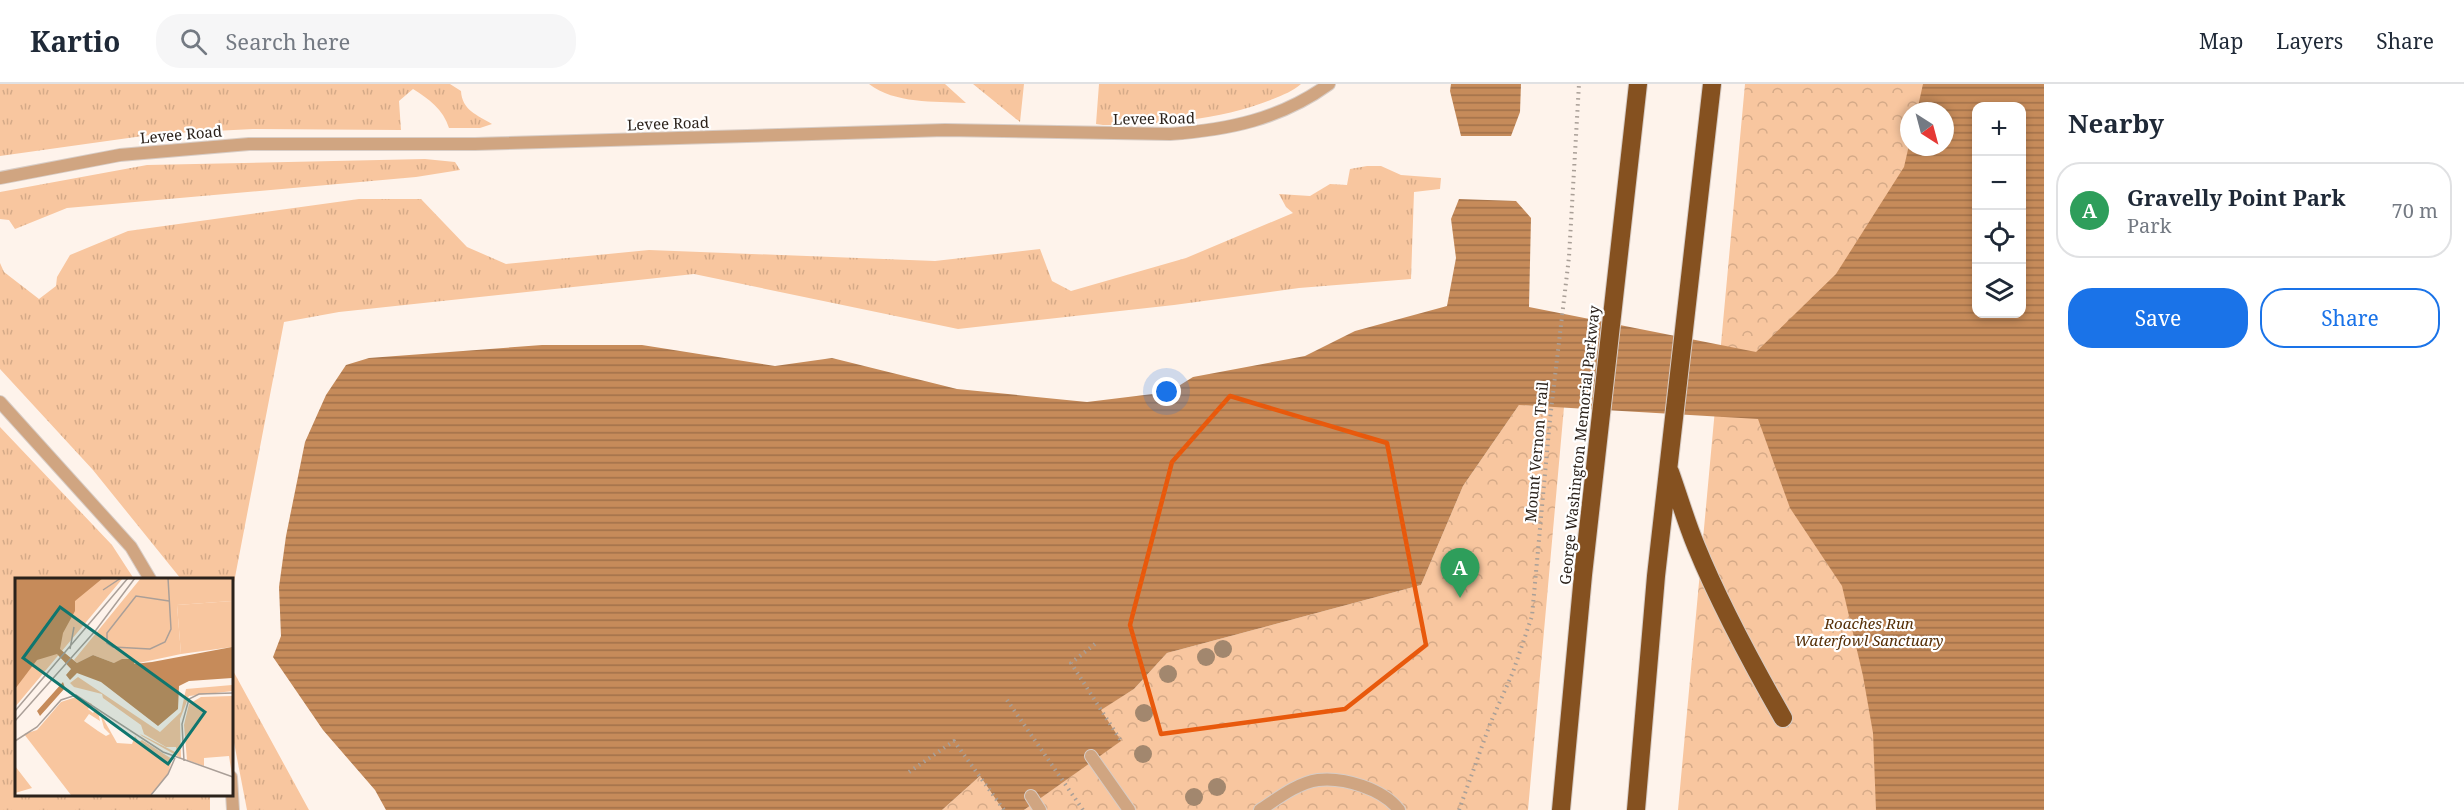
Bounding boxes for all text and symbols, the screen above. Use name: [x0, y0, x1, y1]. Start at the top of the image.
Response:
search box: [156, 14, 576, 68]
text: Kartio: [30, 22, 120, 60]
icon: search: [177, 25, 210, 58]
text: Search here: [225, 26, 350, 56]
text: Map: [2199, 27, 2243, 55]
text: Layers: [2276, 27, 2343, 55]
text: Share: [2376, 27, 2434, 55]
north arrow: [1900, 102, 1954, 156]
map controls: [1972, 102, 2026, 318]
button: +: [1972, 102, 2026, 156]
text: Nearby: [2068, 105, 2164, 141]
street label: Levee Road: [1113, 107, 1195, 129]
street label: Levee Road: [627, 112, 709, 134]
street label: Levee Road: [139, 120, 223, 148]
button: −: [1972, 156, 2026, 210]
text: Gravelly Point Park: [2127, 182, 2345, 212]
text: A: [2082, 197, 2097, 224]
text: 70 m: [2392, 197, 2438, 224]
button: locate: [1972, 210, 2026, 264]
text: Park: [2127, 212, 2171, 239]
button: layers: [1972, 264, 2026, 318]
button: Save: [2068, 288, 2248, 348]
button: Share: [2260, 288, 2440, 348]
street label: George Washington Memorial Parkway: [1554, 304, 1604, 586]
your location: [1152, 377, 1181, 406]
street label: Mount Vernon Trail: [1520, 380, 1552, 523]
pin: A: [1440, 548, 1480, 598]
inset map: [15, 578, 232, 795]
park label: Roaches Run Waterfowl Sanctuary: [1795, 613, 1944, 650]

